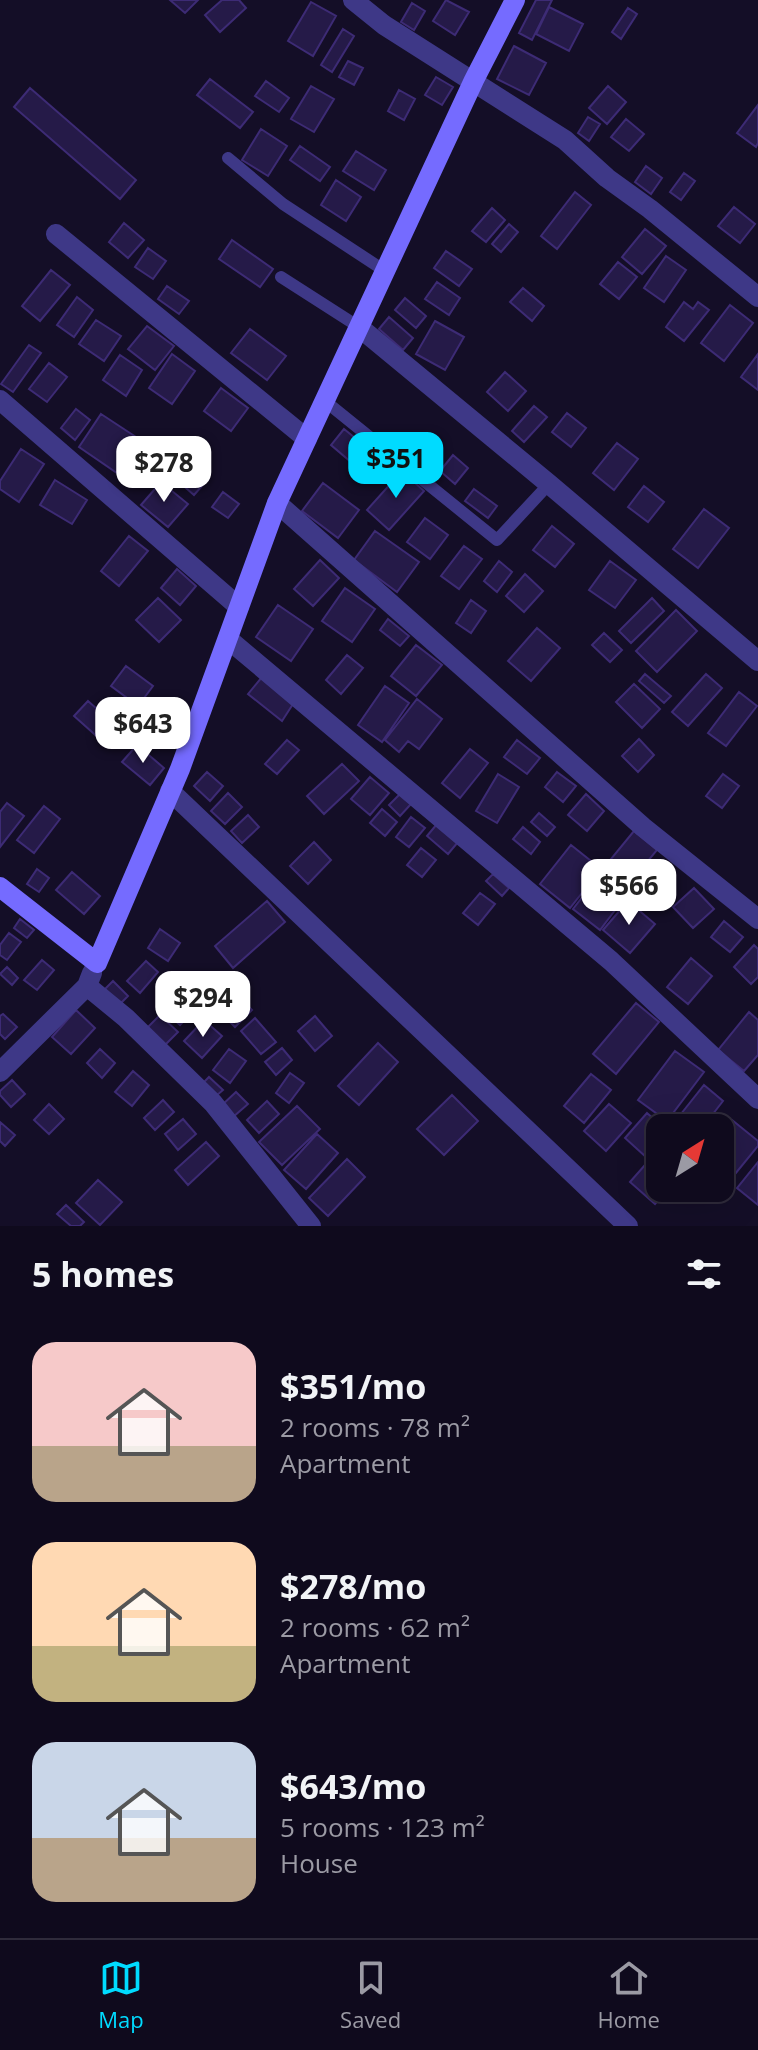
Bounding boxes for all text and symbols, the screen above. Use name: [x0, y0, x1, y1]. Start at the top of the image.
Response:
pin: $351: [349, 432, 443, 500]
pin: $278: [117, 436, 211, 504]
text: $351: [366, 440, 426, 476]
text: $278: [134, 444, 194, 480]
pin: $643: [96, 697, 190, 765]
text: $643: [113, 705, 173, 741]
pin: $566: [582, 859, 676, 927]
text: $566: [599, 867, 659, 903]
pin: $294: [156, 971, 250, 1039]
text: $294: [173, 979, 233, 1015]
north arrow: [646, 1114, 734, 1202]
map controls: [646, 1114, 734, 1202]
text: 5 homes: [32, 1251, 174, 1297]
icon: filters: [682, 1252, 726, 1296]
text: $351/mo: [280, 1363, 426, 1409]
icon: home: [96, 1374, 192, 1470]
text: 2 rooms · 78 m²: [280, 1409, 470, 1445]
text: Apartment: [280, 1445, 411, 1481]
text: $278/mo: [280, 1563, 426, 1609]
icon: home: [96, 1574, 192, 1670]
text: 2 rooms · 62 m²: [280, 1609, 470, 1645]
text: Apartment: [280, 1645, 411, 1681]
text: $643/mo: [280, 1763, 426, 1809]
icon: home: [96, 1774, 192, 1870]
text: 5 rooms · 123 m²: [280, 1809, 485, 1845]
text: House: [280, 1845, 358, 1881]
tab: Map: [98, 1956, 144, 2034]
tab: Saved: [340, 1956, 401, 2034]
tab: Home: [598, 1956, 660, 2034]

